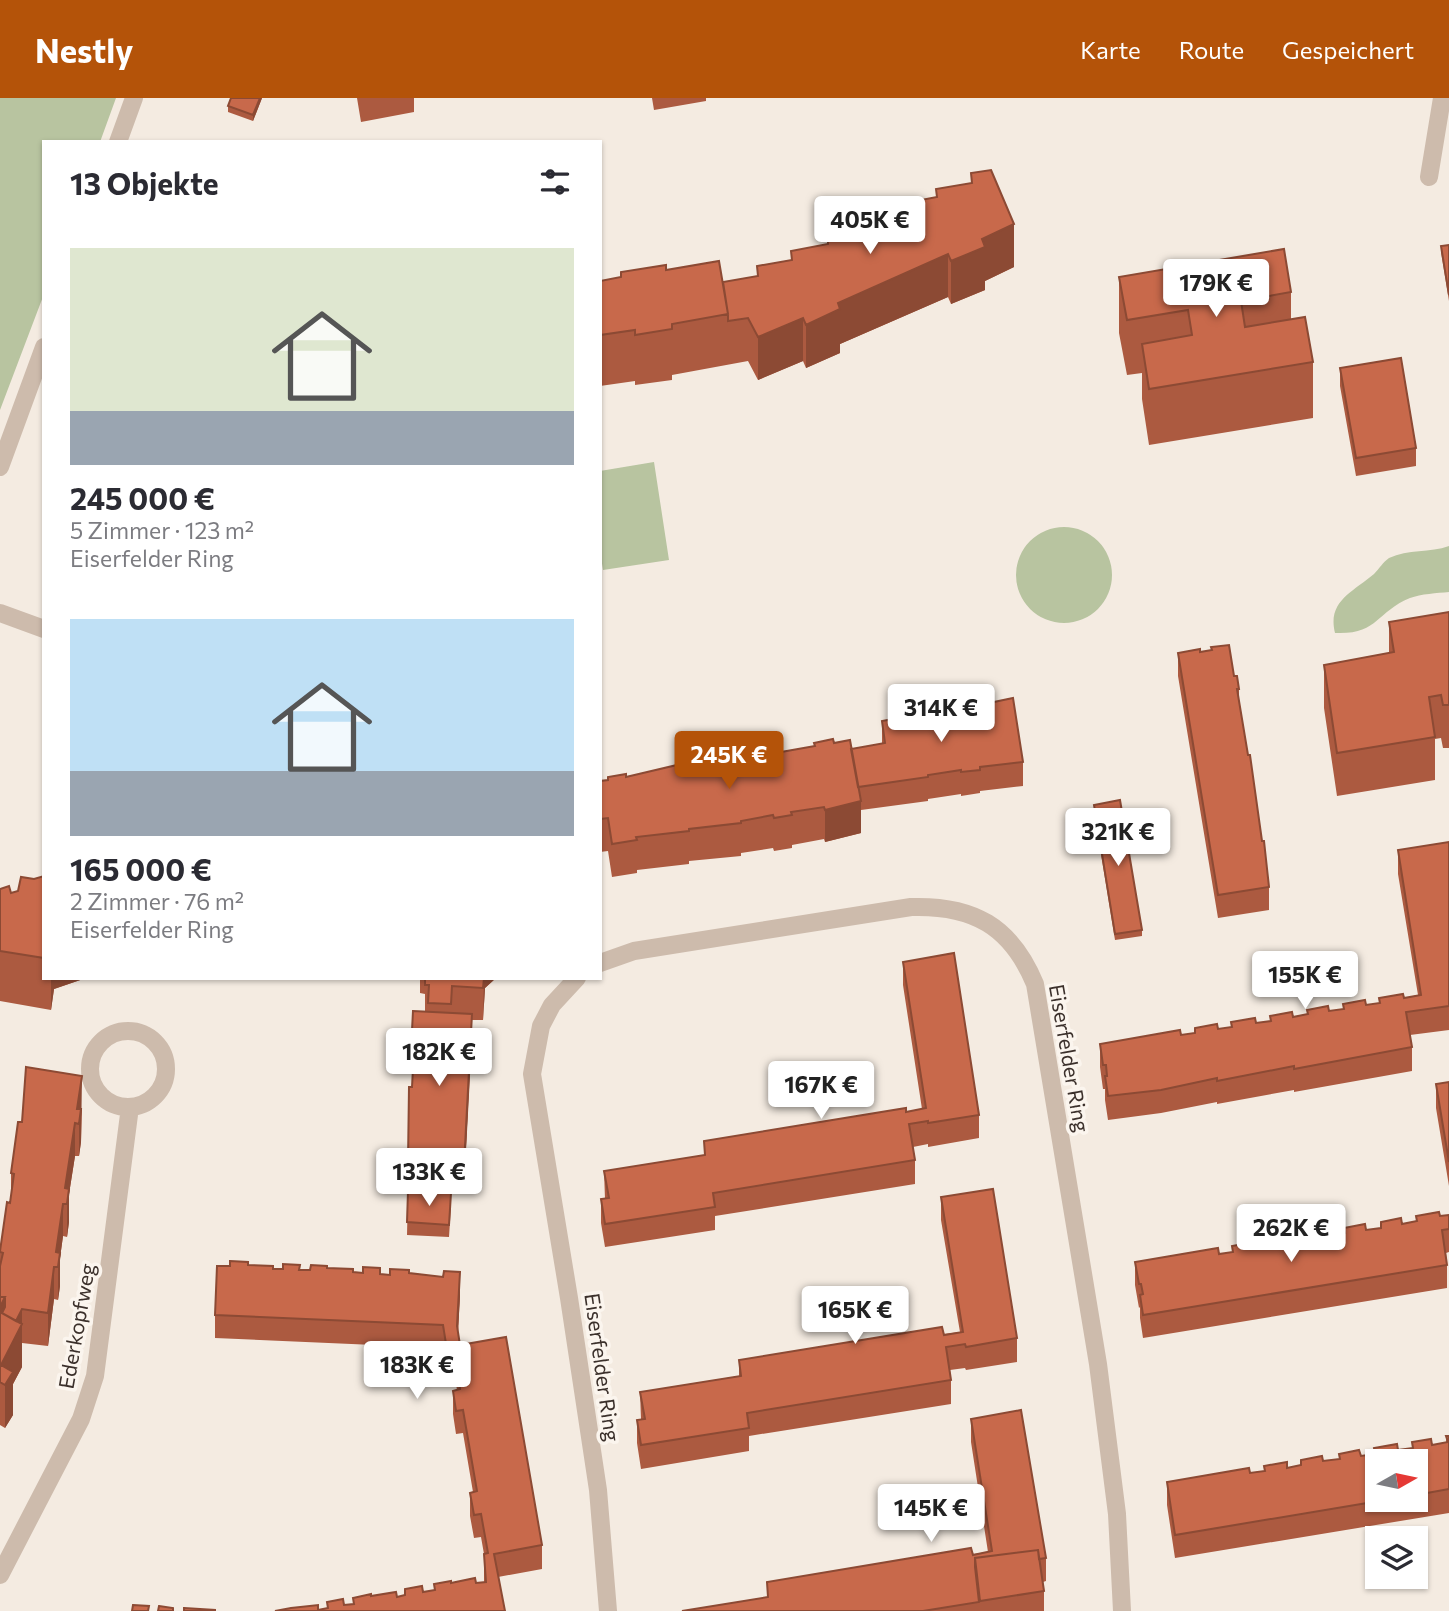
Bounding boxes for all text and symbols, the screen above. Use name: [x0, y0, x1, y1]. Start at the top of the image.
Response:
text: Nestly: [35, 29, 133, 70]
text: Karte: [1080, 35, 1141, 64]
text: Route: [1179, 35, 1244, 64]
text: Gespeichert: [1282, 35, 1414, 64]
icon: filters: [536, 163, 574, 201]
text: 13 Objekte: [70, 164, 219, 201]
pin: 405K €: [813, 197, 927, 256]
text: 405K €: [830, 205, 910, 233]
pin: 179K €: [1159, 260, 1273, 319]
text: 179K €: [1179, 268, 1253, 296]
icon: home: [259, 293, 385, 419]
text: 245 000 €: [70, 479, 215, 516]
text: 5 Zimmer · 123 m²: [70, 516, 254, 544]
text: Eiserfelder Ring: [70, 544, 234, 572]
icon: home: [259, 664, 385, 790]
pin: 314K €: [884, 684, 998, 744]
text: 314K €: [904, 693, 978, 721]
pin: 245K €: [672, 732, 786, 791]
text: 245K €: [691, 740, 767, 768]
pin: 321K €: [1061, 808, 1175, 868]
text: 321K €: [1081, 817, 1155, 845]
text: 165 000 €: [70, 850, 212, 887]
text: 2 Zimmer · 76 m²: [70, 887, 244, 915]
text: Eiserfelder Ring: [70, 915, 234, 943]
pin: 155K €: [1248, 951, 1362, 1011]
text: 155K €: [1268, 960, 1342, 988]
street label: Eiserfelder Ring: [1045, 982, 1095, 1134]
pin: 182K €: [382, 1028, 496, 1088]
text: 182K €: [402, 1037, 476, 1065]
pin: 167K €: [764, 1062, 878, 1121]
text: 167K €: [784, 1070, 858, 1098]
pin: 133K €: [372, 1148, 486, 1208]
text: 133K €: [392, 1157, 466, 1185]
pin: 262K €: [1234, 1204, 1348, 1264]
text: 262K €: [1253, 1213, 1329, 1241]
street label: Ederkopfweg: [53, 1261, 99, 1391]
pin: 165K €: [798, 1286, 912, 1346]
street label: Eiserfelder Ring: [580, 1291, 626, 1443]
text: 165K €: [818, 1295, 892, 1323]
pin: 183K €: [360, 1342, 474, 1401]
text: 183K €: [380, 1350, 454, 1378]
north arrow: [1365, 1449, 1428, 1512]
map controls: [1365, 1449, 1428, 1589]
pin: 145K €: [874, 1484, 988, 1544]
text: 145K €: [894, 1493, 968, 1521]
button: layers: [1365, 1526, 1428, 1589]

